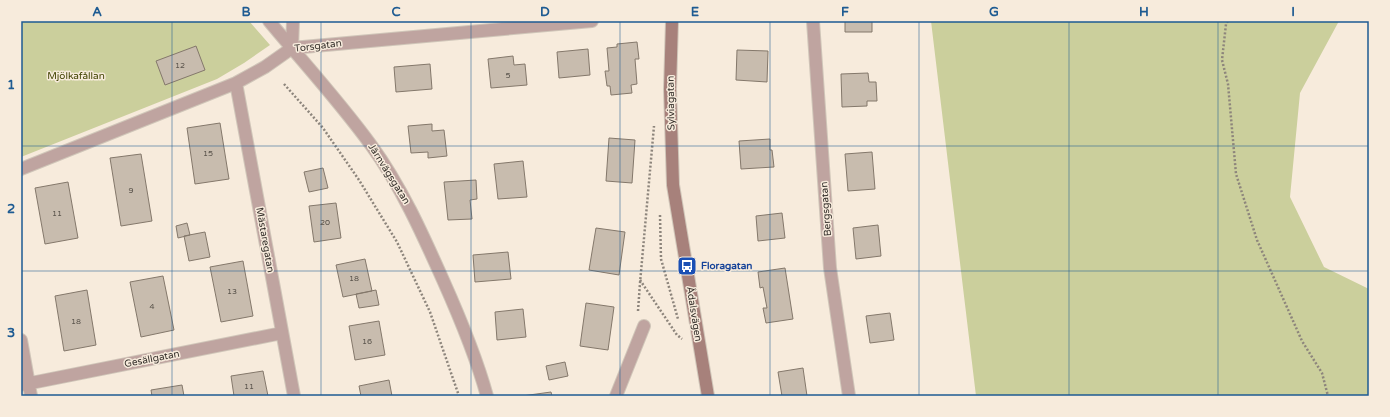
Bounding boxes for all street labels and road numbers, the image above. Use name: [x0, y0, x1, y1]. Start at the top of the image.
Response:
street label: Torsgatan: [294, 37, 342, 55]
street label: Sylviagatan: [665, 76, 677, 130]
street label: Järnvägsgatan: [366, 141, 412, 207]
street label: Bergsgatan: [818, 181, 834, 237]
street label: Mästaregatan: [253, 206, 277, 274]
street label: Ådalsvägen: [684, 286, 704, 342]
street label: Gesällgatan: [123, 348, 181, 370]

